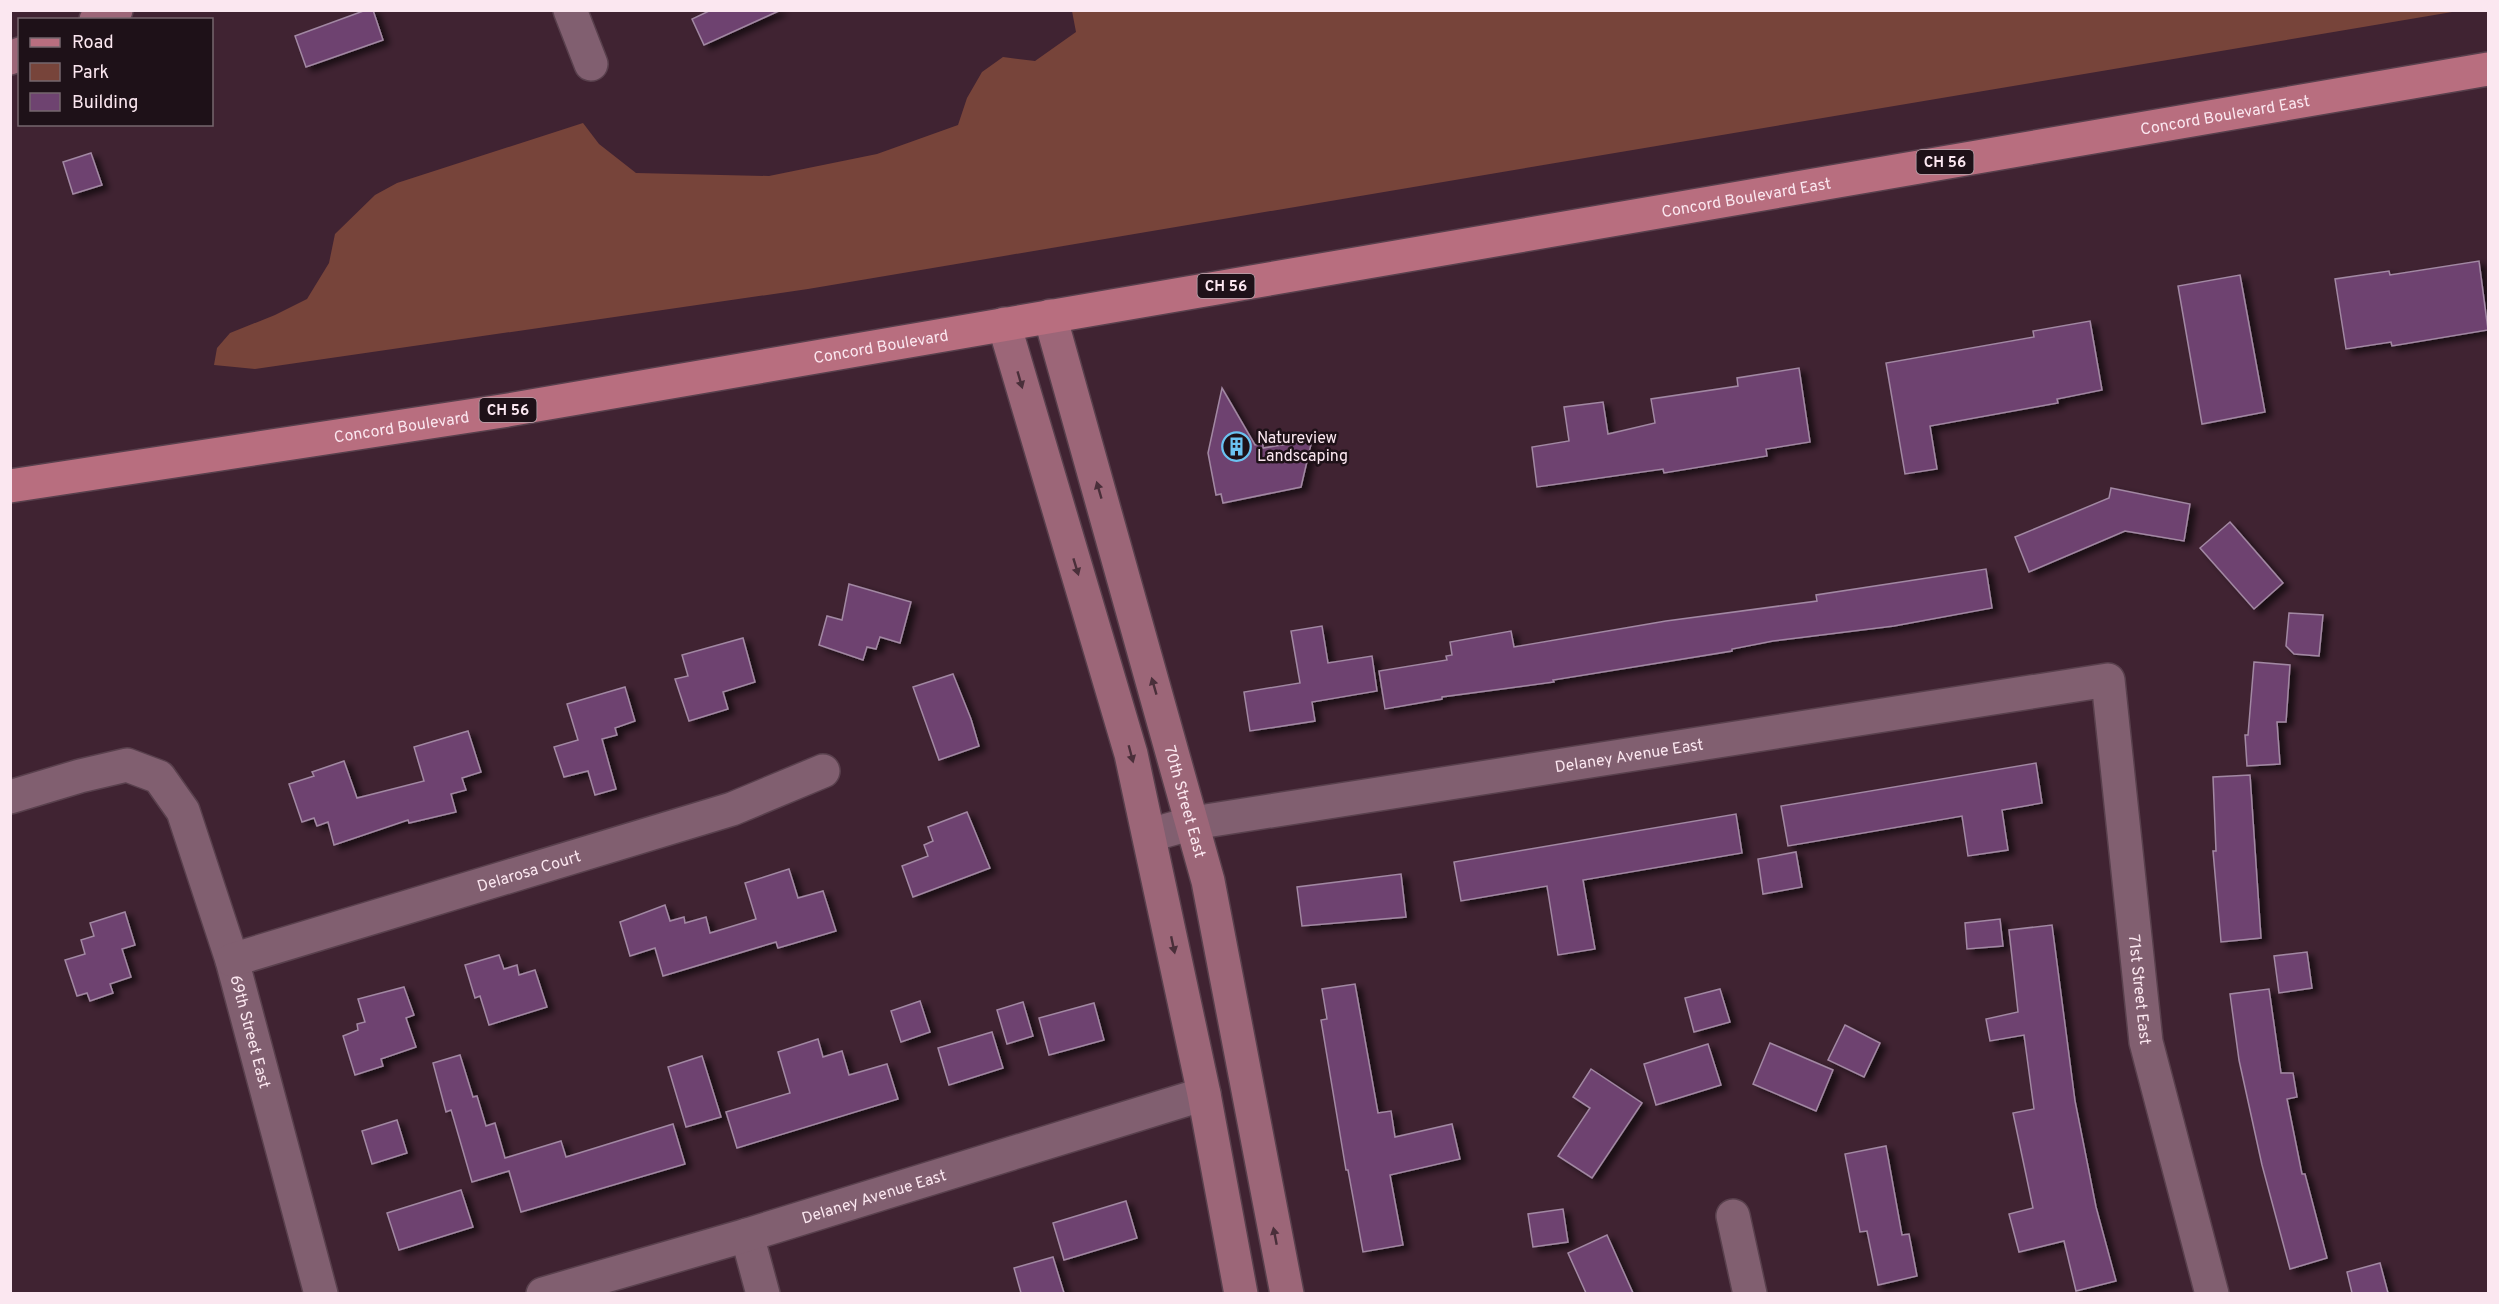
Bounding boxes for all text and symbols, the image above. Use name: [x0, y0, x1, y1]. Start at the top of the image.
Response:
legend: [18, 18, 213, 126]
text: Road: [72, 32, 114, 55]
text: Park: [72, 62, 109, 85]
text: Building: [72, 92, 138, 115]
street label: Concord Boulevard East: [2139, 92, 2312, 141]
road number: CH 56: [1916, 150, 1974, 174]
street label: Concord Boulevard East: [1660, 174, 1833, 223]
road number: CH 56: [1198, 274, 1254, 298]
street label: Concord Boulevard: [812, 326, 950, 369]
one-way arrow: [1016, 372, 1025, 390]
road number: CH 56: [480, 398, 536, 422]
street label: Concord Boulevard: [333, 408, 471, 448]
place label: Natureview Landscaping: [1257, 429, 1348, 467]
building icon: Natureview Landscaping: [1220, 430, 1252, 462]
one-way arrow: [1094, 481, 1103, 499]
one-way arrow: [1072, 558, 1081, 576]
one-way arrow: [1149, 677, 1158, 695]
street label: Delaney Avenue East: [1554, 735, 1705, 778]
street label: 70th Street East: [1159, 743, 1209, 860]
one-way arrow: [1127, 746, 1136, 764]
street label: Delarosa Court: [475, 847, 584, 897]
street label: 71st Street East: [2123, 934, 2154, 1046]
one-way arrow: [1169, 936, 1178, 955]
street label: 69th Street East: [224, 973, 274, 1091]
street label: Delaney Avenue East: [800, 1166, 949, 1229]
one-way arrow: [1270, 1226, 1279, 1245]

